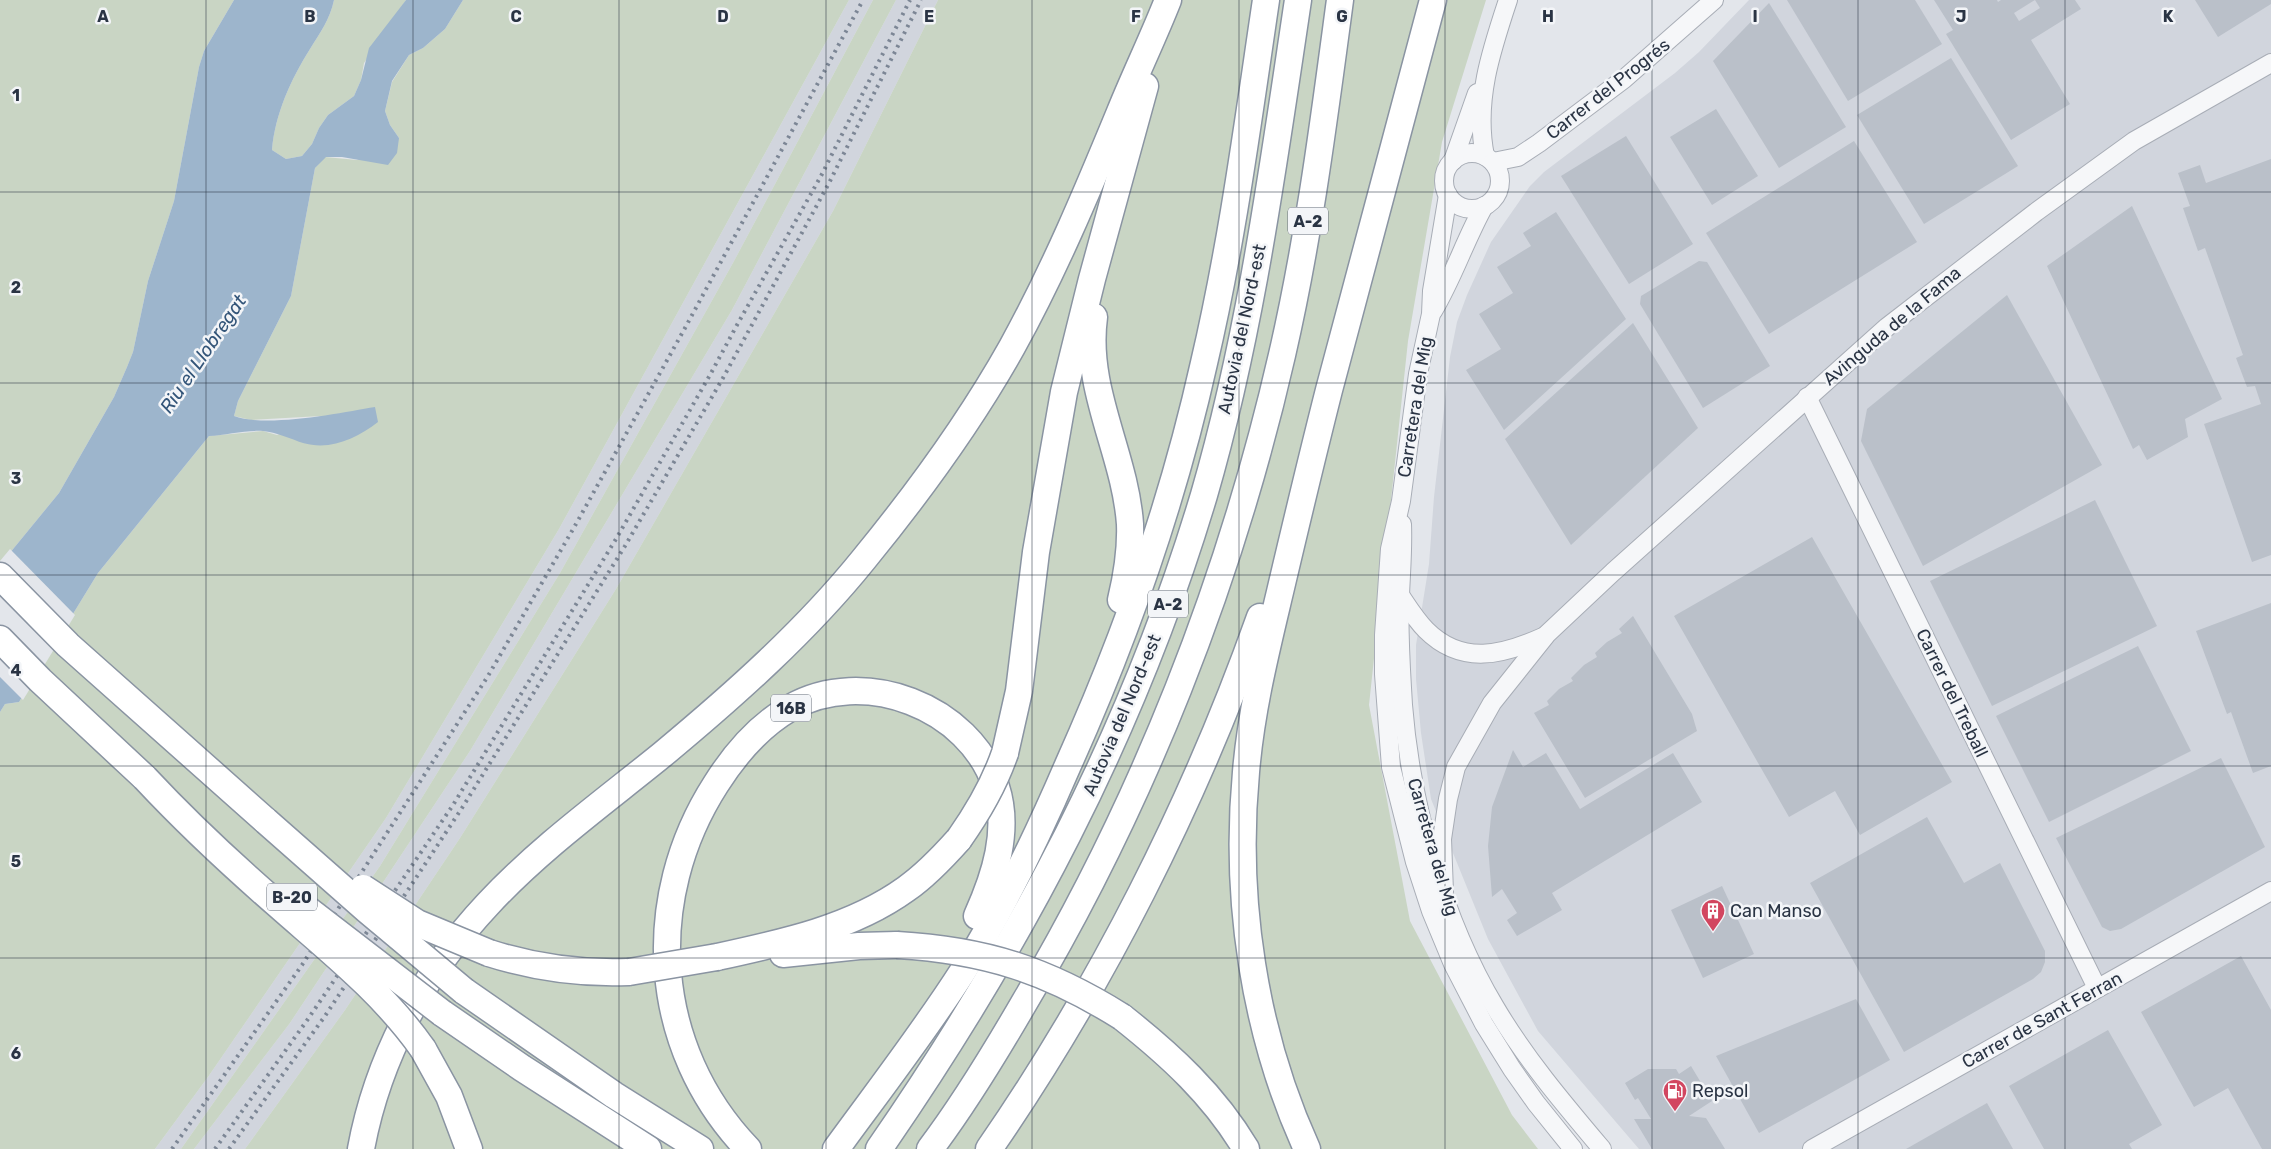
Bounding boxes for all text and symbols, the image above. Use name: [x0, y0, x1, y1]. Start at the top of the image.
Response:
text: A: [97, 7, 109, 26]
text: B: [304, 7, 316, 26]
text: C: [510, 7, 522, 26]
text: D: [717, 7, 729, 26]
text: E: [924, 7, 934, 26]
text: F: [1131, 7, 1141, 26]
text: G: [1336, 7, 1348, 26]
text: H: [1542, 7, 1554, 26]
text: I: [1752, 7, 1758, 26]
text: J: [1956, 7, 1966, 26]
text: K: [2163, 7, 2174, 26]
street label: Carrer del Progrés: [1542, 34, 1674, 144]
text: 1: [12, 86, 20, 105]
road number: A-2: [1288, 208, 1328, 235]
street label: Autovia del Nord-est: [1213, 242, 1271, 416]
street label: Avinguda de la Fama: [1819, 262, 1965, 390]
text: 2: [11, 278, 21, 297]
water label: Riu el Llobregat: [155, 290, 252, 418]
street label: Carretera del Mig: [1393, 335, 1437, 479]
text: 3: [11, 469, 21, 488]
road number: A-2: [1148, 590, 1188, 618]
street label: Carrer del Treball: [1911, 625, 1993, 761]
street label: Autovia del Nord-est: [1078, 631, 1166, 799]
text: 4: [11, 661, 22, 680]
road number: 16B: [771, 694, 811, 721]
street label: Carretera del Mig: [1403, 775, 1463, 919]
text: 5: [11, 852, 21, 871]
road number: B-20: [267, 884, 317, 910]
building icon: Can Manso: [1700, 898, 1726, 932]
place label: Can Manso: [1730, 900, 1822, 922]
street label: Carrer de Sant Ferran: [1958, 967, 2126, 1073]
text: 6: [11, 1044, 21, 1063]
fuel station icon: Repsol: [1662, 1078, 1688, 1112]
place label: Repsol: [1692, 1080, 1748, 1102]

